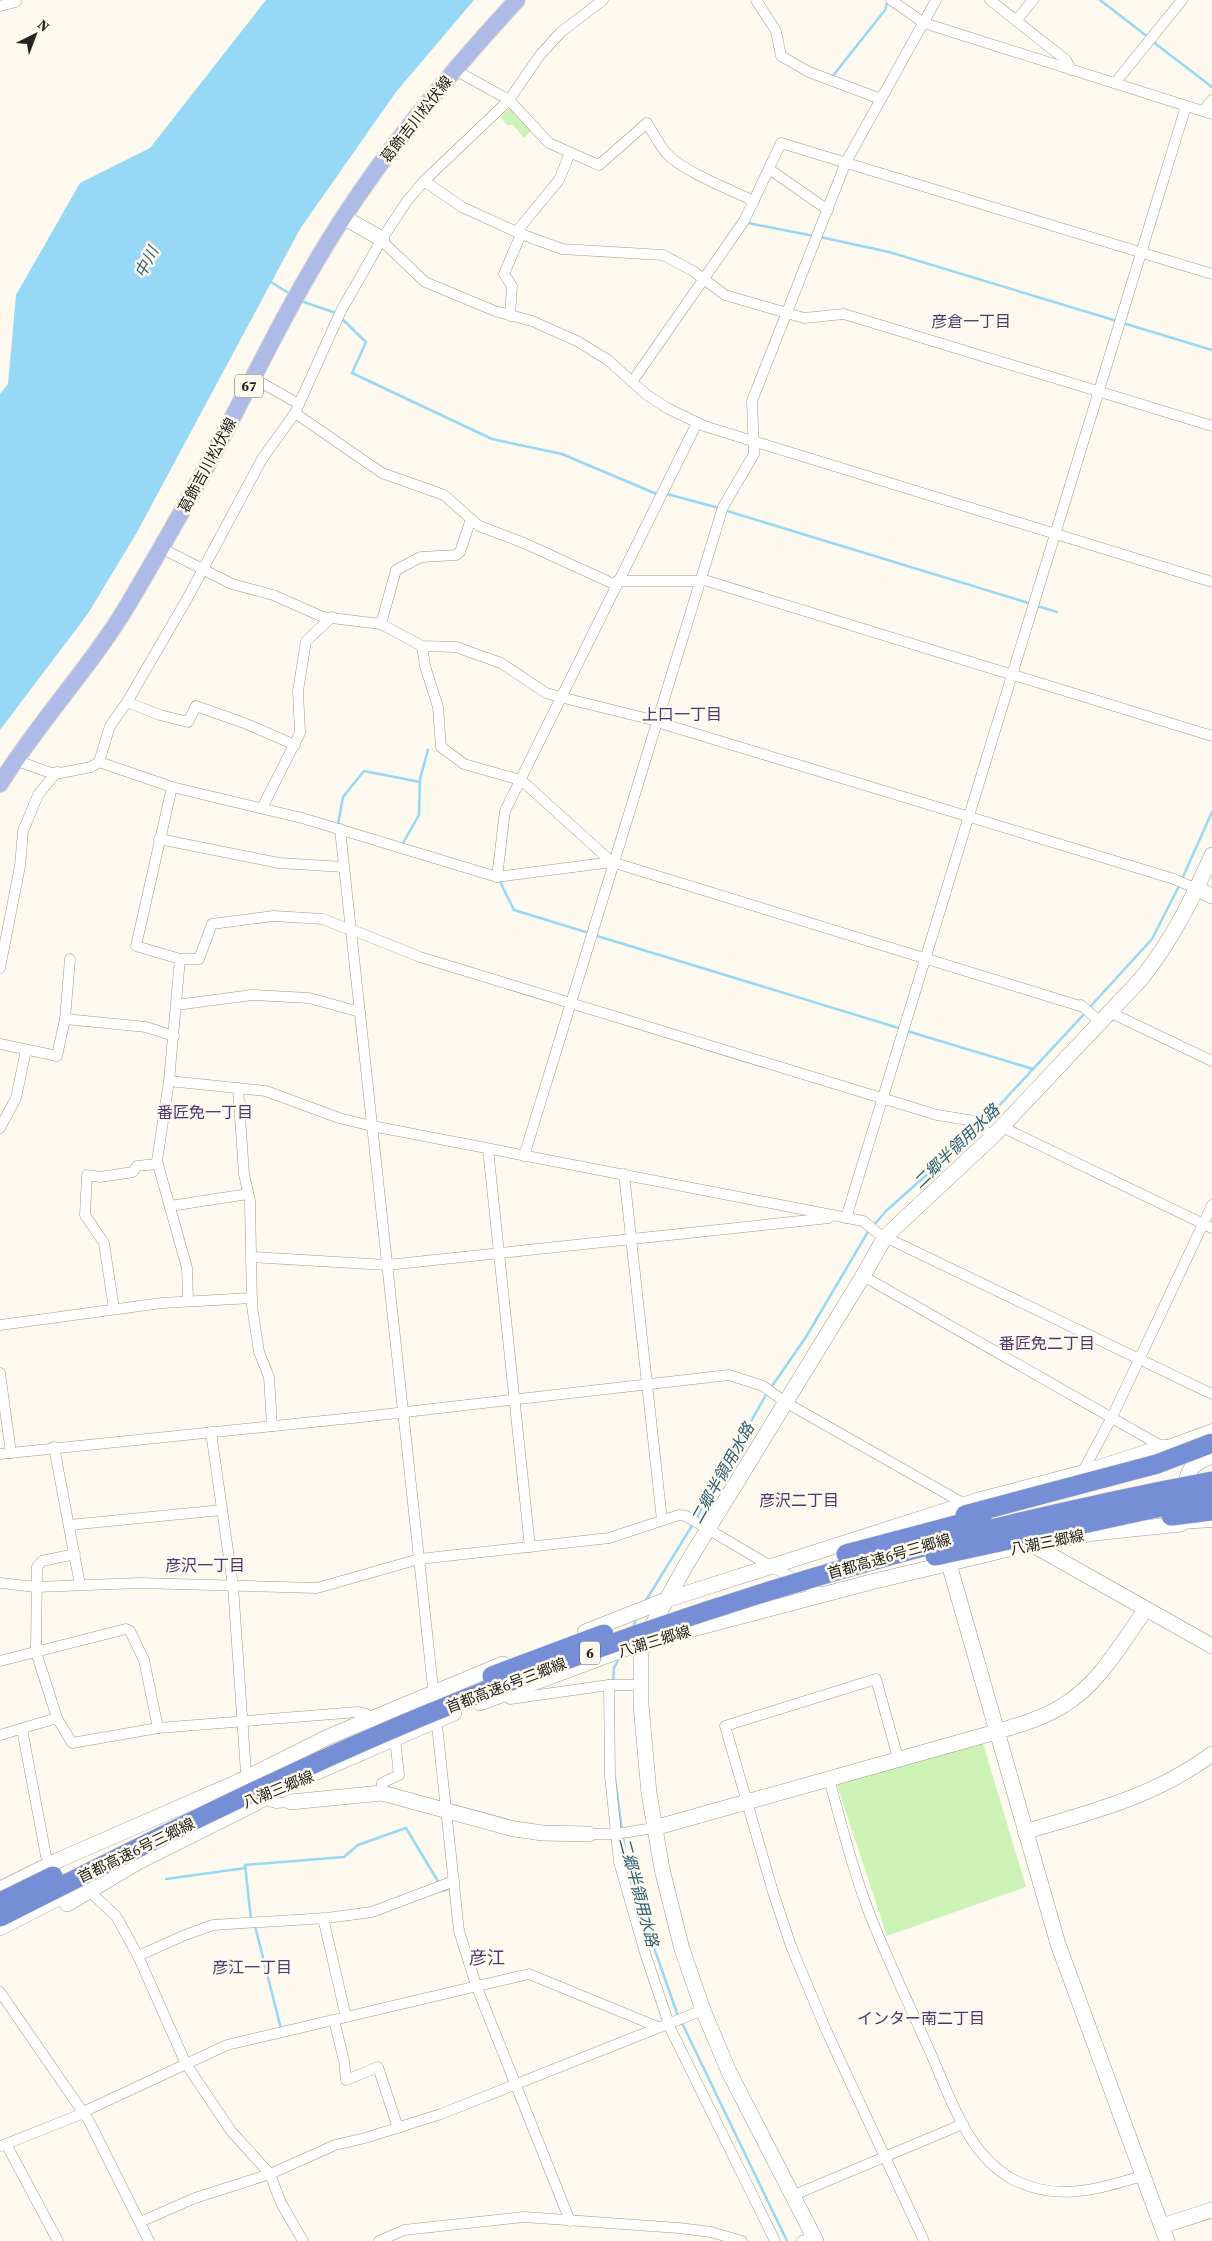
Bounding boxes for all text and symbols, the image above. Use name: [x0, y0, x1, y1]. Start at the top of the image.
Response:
north arrow: [10, 10, 60, 60]
text: N: [33, 14, 54, 36]
street label: 葛飾吉川松伏線: [375, 71, 457, 167]
water label: 中川: [129, 241, 164, 281]
district label: 彦倉一丁目: [931, 310, 1011, 332]
road number: 67: [235, 374, 263, 398]
street label: 葛飾吉川松伏線: [173, 414, 241, 516]
district label: 上口一丁目: [642, 703, 722, 725]
water label: 二郷半領用水路: [908, 1098, 1005, 1193]
district label: 番匠免一丁目: [157, 1101, 253, 1123]
district label: 番匠免二丁目: [999, 1332, 1095, 1354]
water label: 二郷半領用水路: [685, 1417, 760, 1527]
district label: 彦沢二丁目: [759, 1489, 839, 1511]
street label: 八潮三郷線: [1008, 1525, 1086, 1559]
street label: 首都高速6号三郷線: [825, 1528, 953, 1584]
district label: 彦沢一丁目: [165, 1554, 245, 1576]
street label: 八潮三郷線: [615, 1620, 693, 1662]
road number: 6: [580, 1642, 600, 1665]
street label: 首都高速6号三郷線: [443, 1652, 569, 1718]
street label: 八潮三郷線: [239, 1765, 317, 1813]
street label: 首都高速6号三郷線: [74, 1813, 198, 1887]
water label: 二郷半領用水路: [614, 1835, 665, 1951]
district label: 彦江: [469, 1945, 505, 1970]
district label: 彦江一丁目: [212, 1956, 292, 1978]
district label: インター南二丁目: [857, 2007, 985, 2029]

